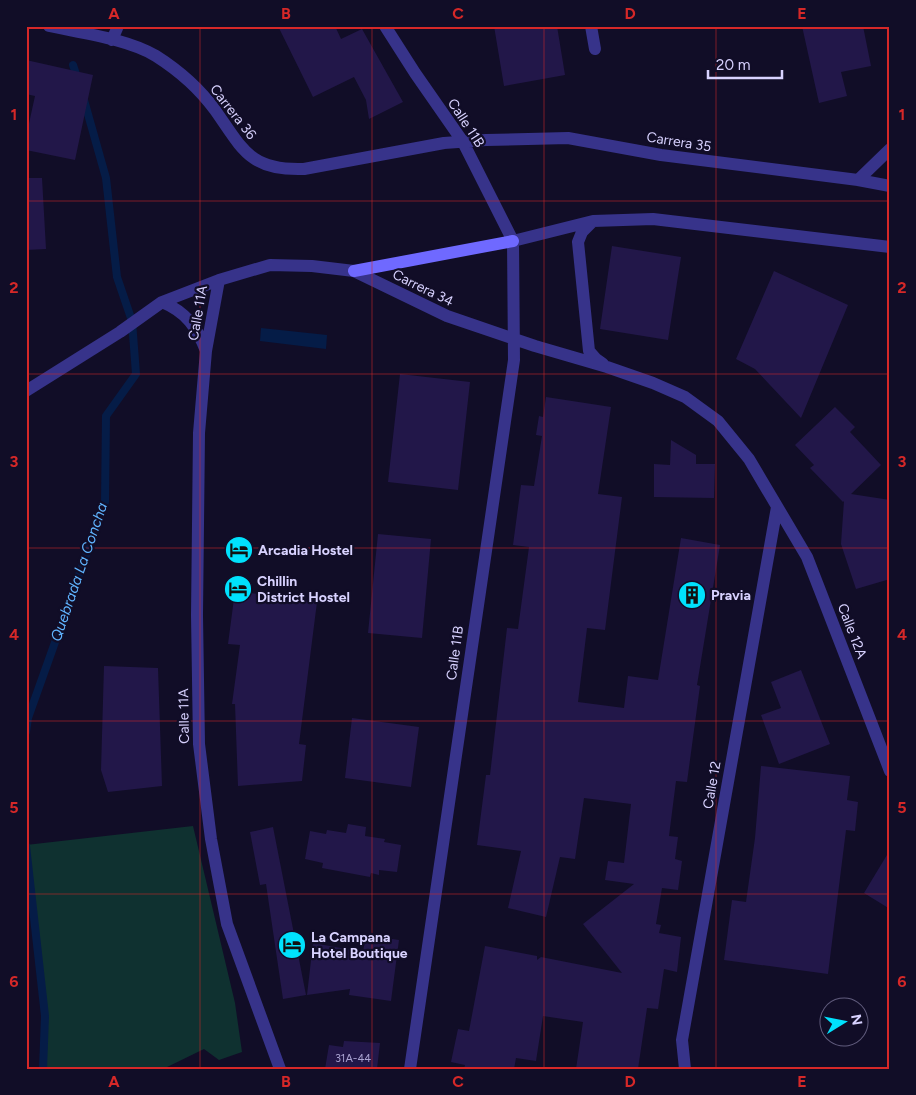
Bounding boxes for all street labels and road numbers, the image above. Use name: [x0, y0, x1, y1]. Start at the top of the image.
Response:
street label: Carrera 36: [206, 81, 260, 143]
street label: Calle 11B: [444, 95, 488, 151]
street label: Carrera 35: [645, 128, 713, 156]
street label: Carrera 34: [390, 266, 457, 310]
street label: Calle 11A: [185, 284, 211, 342]
street label: Calle 12A: [834, 601, 870, 661]
street label: Calle 11B: [443, 625, 467, 681]
street label: Calle 11A: [175, 688, 193, 744]
street label: Calle 12: [699, 760, 725, 810]

